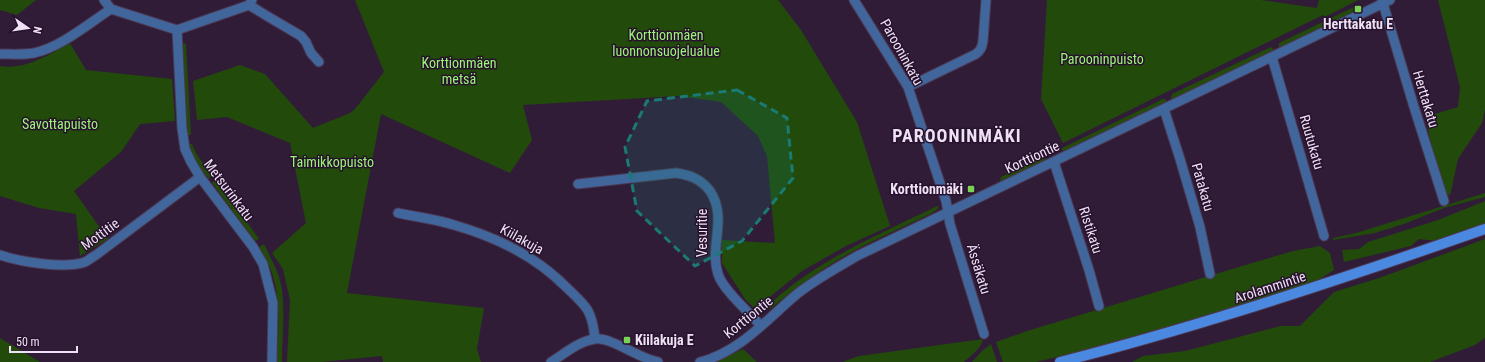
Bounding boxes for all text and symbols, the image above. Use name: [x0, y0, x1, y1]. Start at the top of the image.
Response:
marker: Herttakatu E: [1353, 4, 1363, 14]
north arrow: [8, 8, 48, 48]
street label: Parooninkatu: [877, 16, 927, 88]
place label: Herttakatu E: [1323, 16, 1393, 32]
text: N: [30, 25, 44, 35]
park label: Korttionmäen luonnonsuojelualue: [612, 27, 720, 59]
park label: Parooninpuisto: [1060, 51, 1144, 67]
park label: Korttionmäen metsä: [422, 55, 496, 87]
street label: Herttakatu: [1410, 69, 1442, 129]
street label: Ruutukatu: [1297, 113, 1327, 171]
park label: Savottapuisto: [22, 116, 98, 132]
district label: PAROONINMÄKI: [892, 125, 1022, 146]
street label: Korttiontie: [1002, 137, 1062, 177]
park label: Taimikkopuisto: [290, 154, 374, 170]
street label: Metsurinkatu: [201, 156, 257, 224]
street label: Patakatu: [1189, 161, 1217, 213]
place label: Korttionmäki: [890, 181, 963, 197]
marker: Korttionmäki: [966, 184, 976, 194]
street label: Ristikatu: [1076, 205, 1106, 255]
street label: Vesuritie: [694, 208, 710, 257]
street label: Mottitie: [78, 215, 122, 253]
street label: Kiilakuja: [498, 221, 546, 257]
street label: Ässäkatu: [964, 242, 994, 296]
street label: Arolammintie: [1232, 268, 1308, 306]
street label: Korttiontie: [720, 292, 776, 342]
scale bar: [10, 328, 77, 354]
place label: Kiilakuja E: [635, 332, 694, 348]
text: 50 m: [16, 335, 40, 349]
marker: Kiilakuja E: [622, 335, 632, 345]

